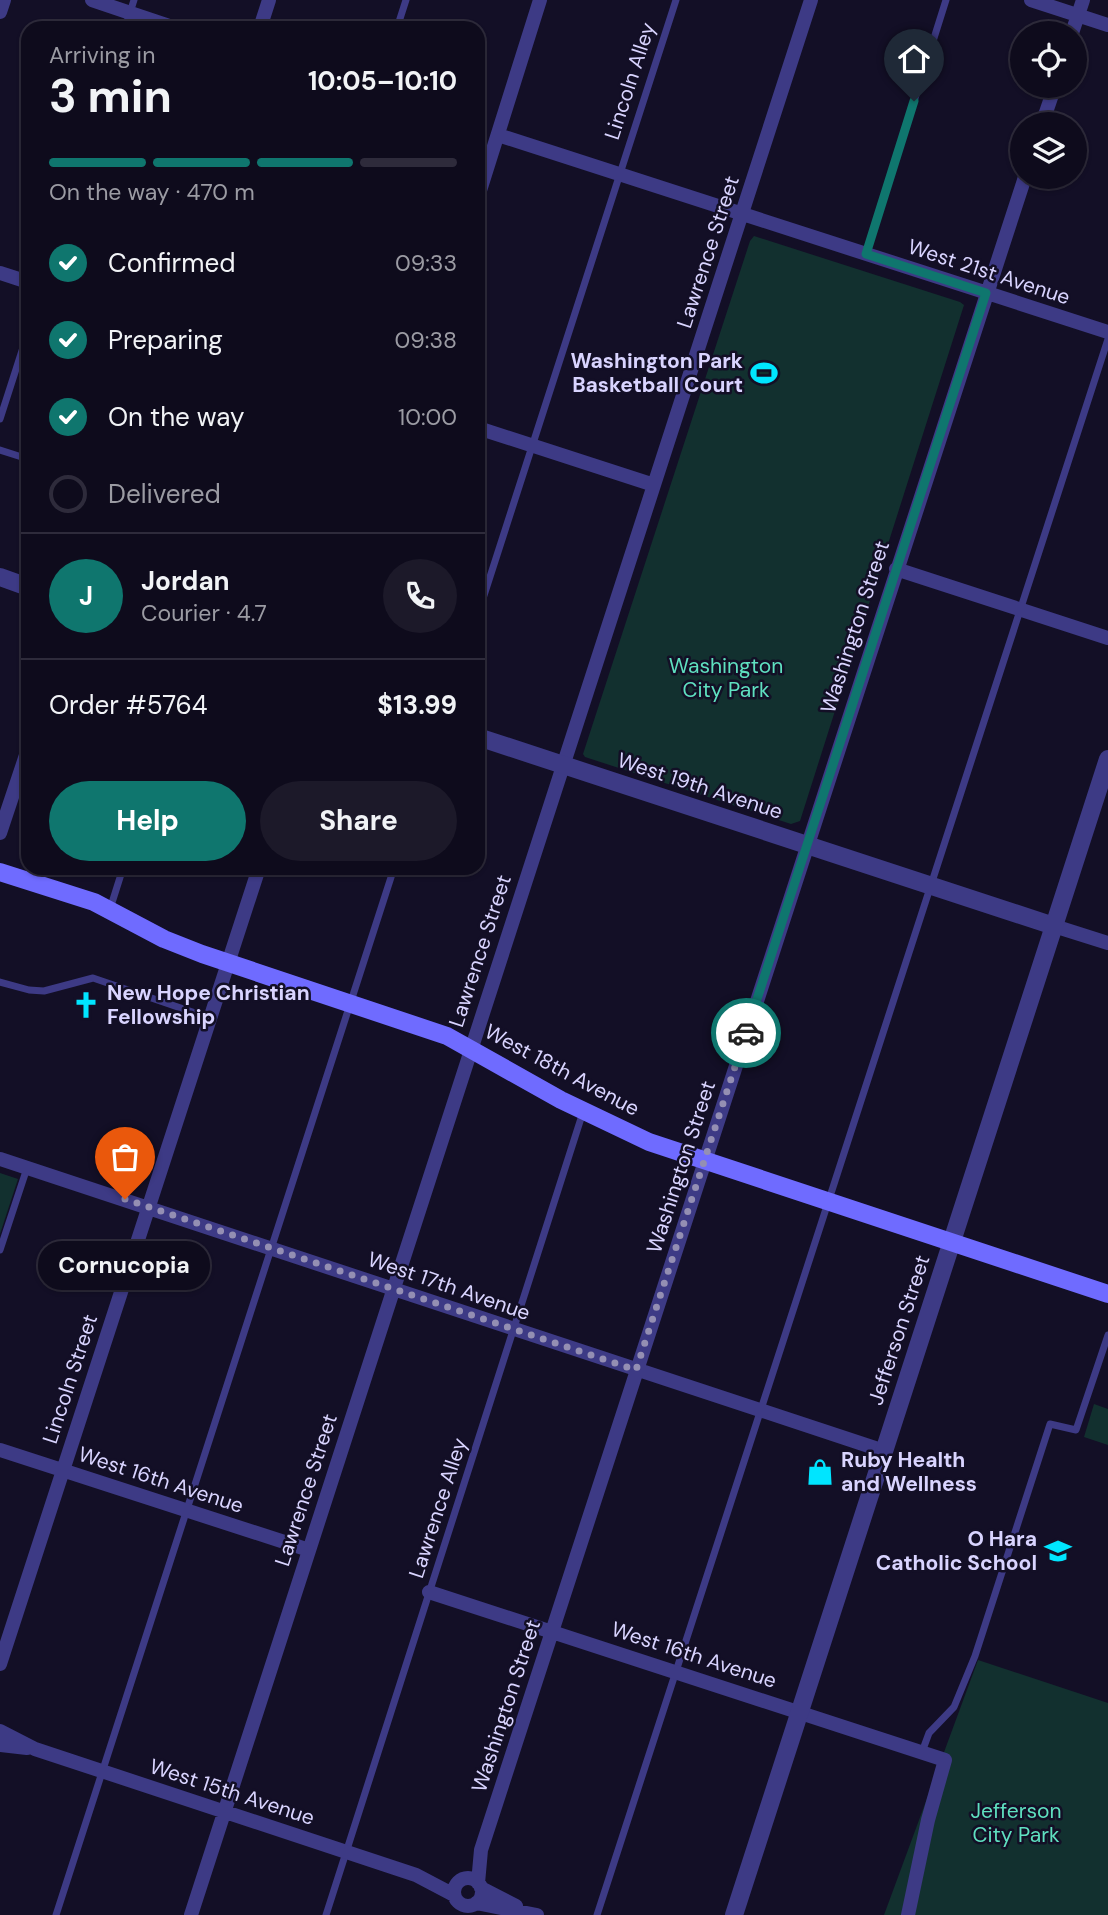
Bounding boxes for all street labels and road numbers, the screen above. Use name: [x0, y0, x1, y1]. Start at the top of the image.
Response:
street label: Lincoln Alley: [598, 19, 662, 143]
street label: Lawrence Street: [670, 172, 746, 332]
street label: West 21st Avenue: [904, 233, 1074, 311]
street label: Washington Street: [814, 537, 896, 717]
street label: West 19th Avenue: [614, 746, 786, 826]
street label: Lawrence Street: [442, 871, 518, 1031]
street label: West 18th Avenue: [480, 1017, 644, 1123]
street label: Washington Street: [640, 1077, 722, 1257]
street label: West 17th Avenue: [364, 1245, 534, 1327]
street label: Jefferson Street: [862, 1251, 936, 1409]
street label: Lincoln Street: [36, 1311, 104, 1447]
street label: Lawrence Street: [268, 1410, 344, 1570]
street label: Lawrence Alley: [402, 1434, 474, 1582]
street label: West 16th Avenue: [75, 1440, 247, 1520]
street label: West 16th Avenue: [608, 1615, 780, 1695]
street label: Washington Street: [465, 1616, 547, 1796]
street label: West 15th Avenue: [146, 1752, 318, 1832]

